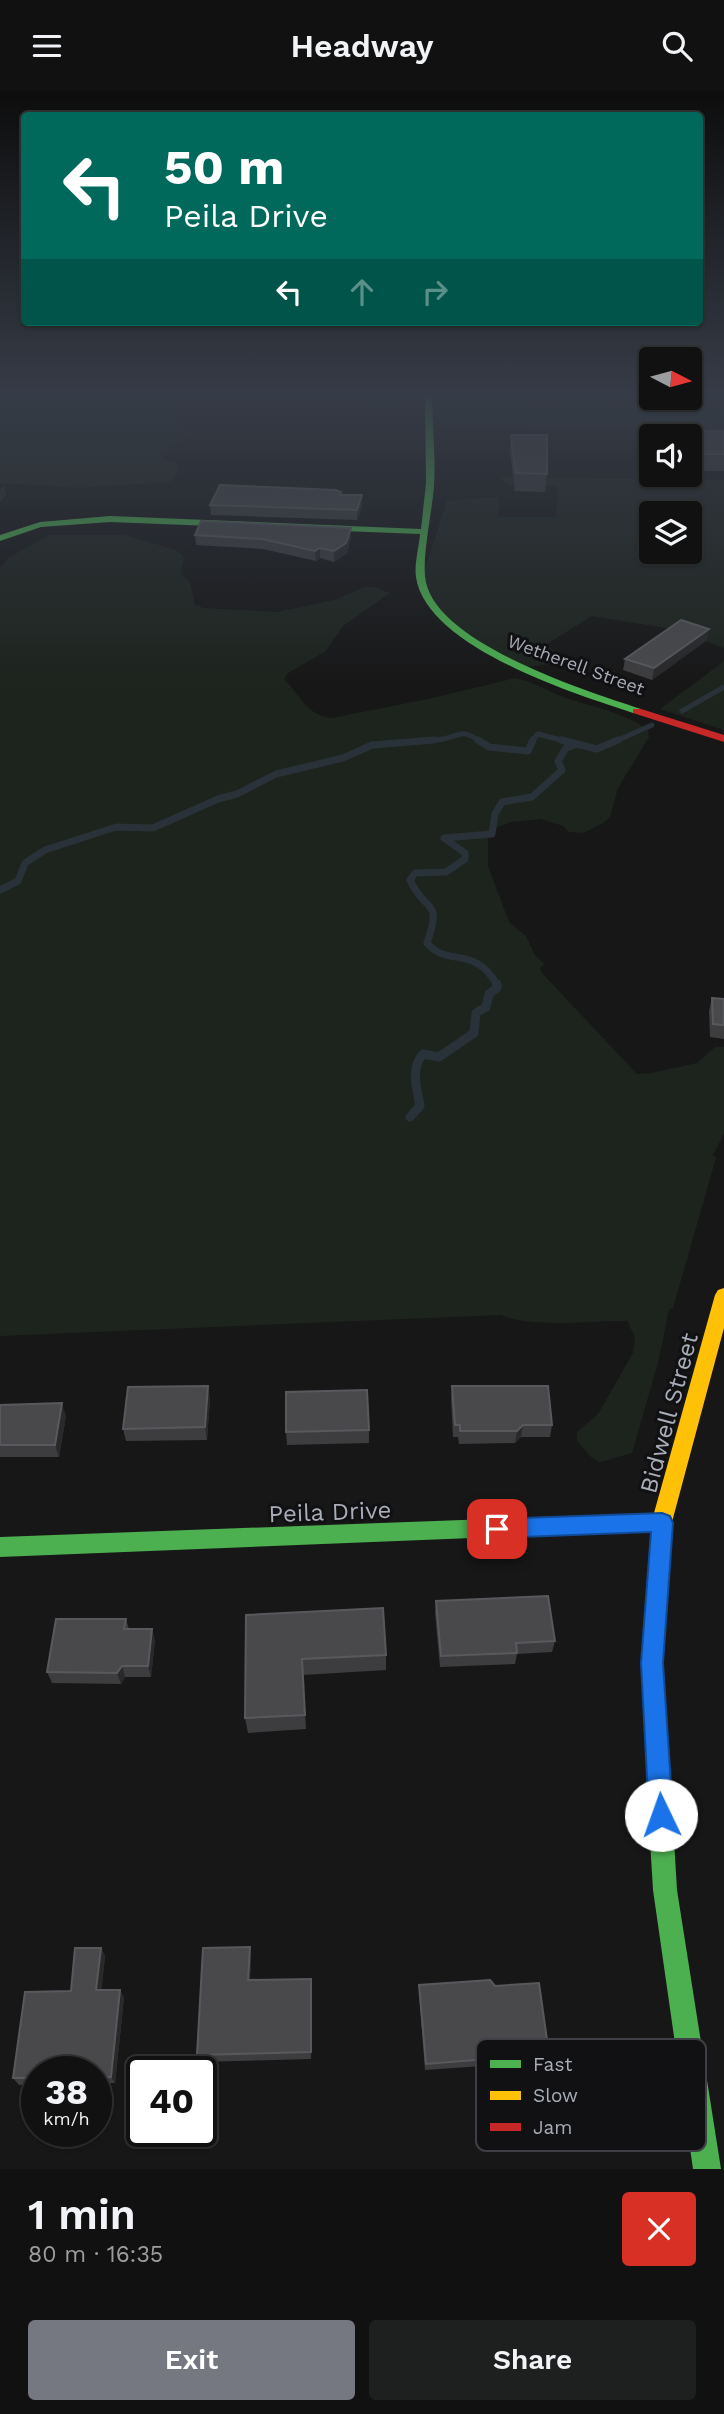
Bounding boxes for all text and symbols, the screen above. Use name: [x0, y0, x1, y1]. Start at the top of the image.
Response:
icon: menu: [28, 27, 66, 65]
text: Headway: [290, 27, 434, 65]
icon: search: [658, 27, 696, 65]
text: 50 m: [164, 138, 284, 196]
icon: left: [49, 140, 140, 231]
text: Peila Drive: [164, 197, 328, 235]
icon: left: [270, 273, 308, 311]
icon: ahead: [343, 273, 381, 311]
icon: right: [416, 273, 454, 311]
north arrow: [639, 347, 702, 409]
map controls: [639, 347, 702, 564]
button: sound: [639, 424, 702, 487]
button: layers: [639, 501, 702, 564]
street label: Wetherell Street: [505, 630, 648, 699]
street label: Bidwell Street: [634, 1330, 704, 1496]
street label: Peila Drive: [268, 1496, 392, 1528]
pin: [467, 1499, 527, 1559]
icon: arrive: [478, 1510, 516, 1548]
position arrow: [624, 1778, 698, 1852]
legend: [476, 2039, 706, 2151]
text: Fast: [533, 2053, 572, 2076]
speed limit sign: 40: [126, 2056, 217, 2147]
text: 38: [45, 2071, 88, 2113]
text: Slow: [533, 2084, 578, 2107]
text: km/h: [43, 2108, 90, 2129]
text: Jam: [533, 2116, 572, 2139]
text: 1 min: [28, 2190, 136, 2239]
button: close: [622, 2192, 696, 2266]
text: 80 m · 16:35: [28, 2241, 163, 2268]
button: Exit: [28, 2320, 355, 2400]
button: Share: [369, 2320, 696, 2400]

